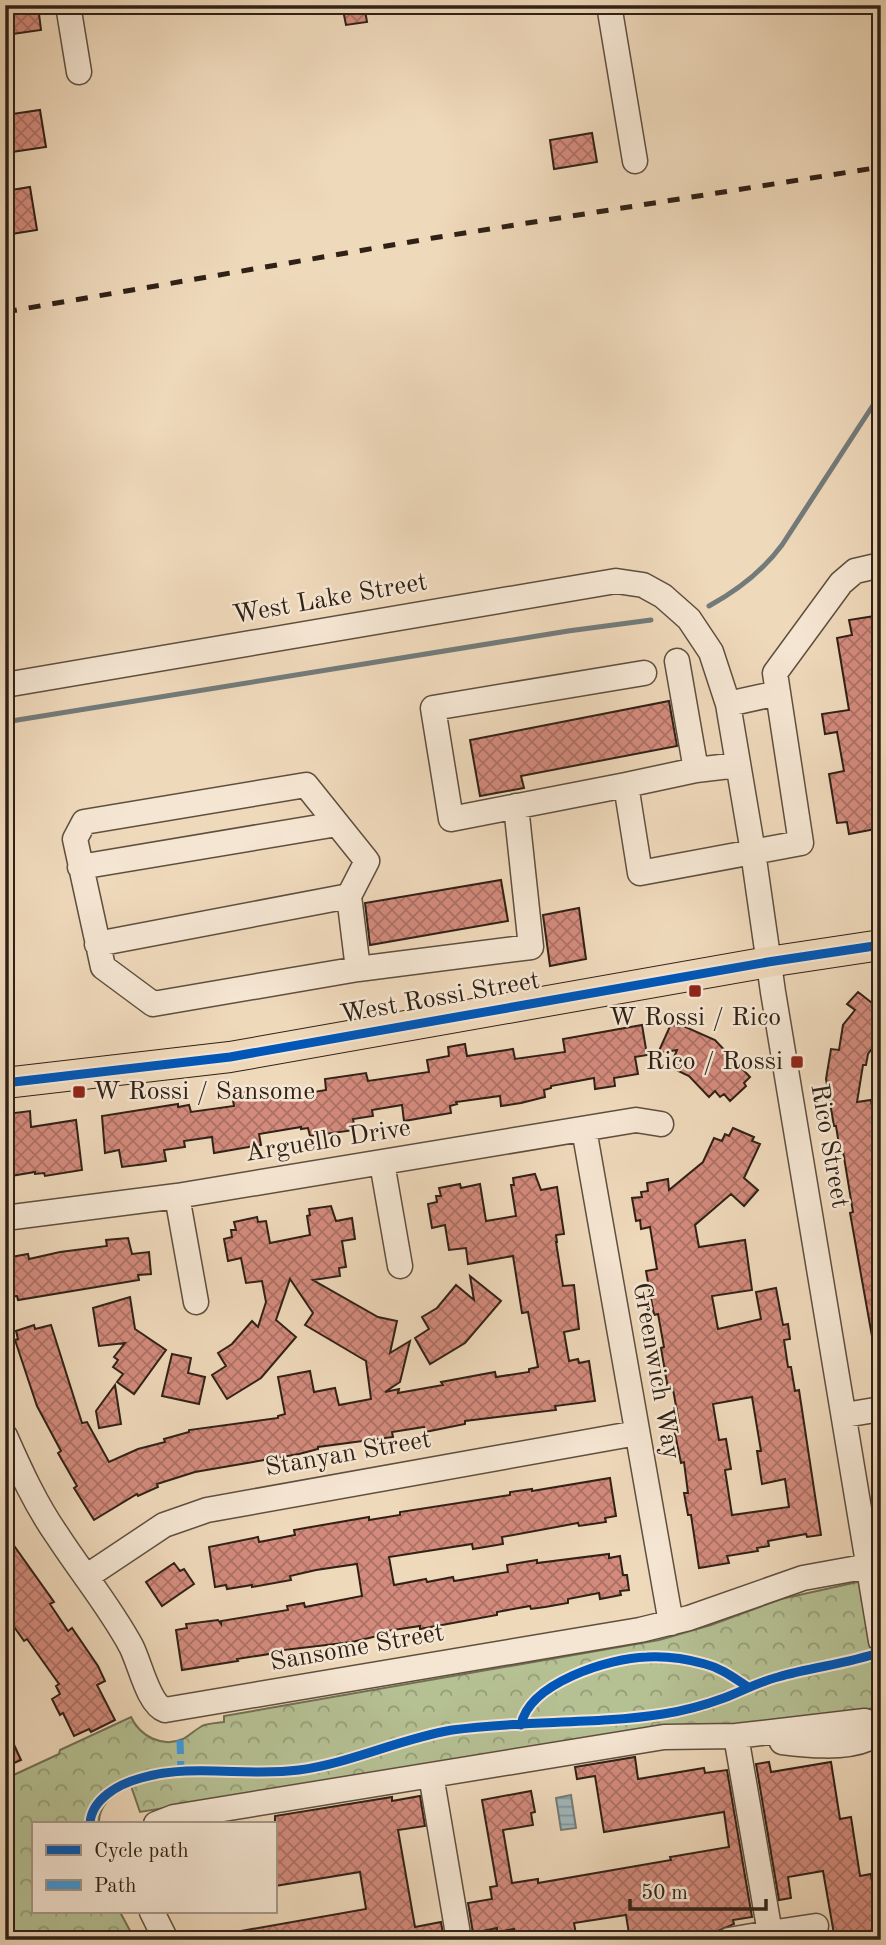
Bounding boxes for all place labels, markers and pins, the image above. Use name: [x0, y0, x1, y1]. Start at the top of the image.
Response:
marker: W Rossi / Rico: [687, 983, 703, 999]
place label: W Rossi / Rico: [609, 1005, 781, 1031]
place label: Rico / Rossi: [646, 1049, 783, 1075]
marker: Rico / Rossi: [789, 1054, 805, 1070]
place label: W Rossi / Sansome: [93, 1079, 315, 1105]
marker: W Rossi / Sansome: [71, 1084, 87, 1100]

